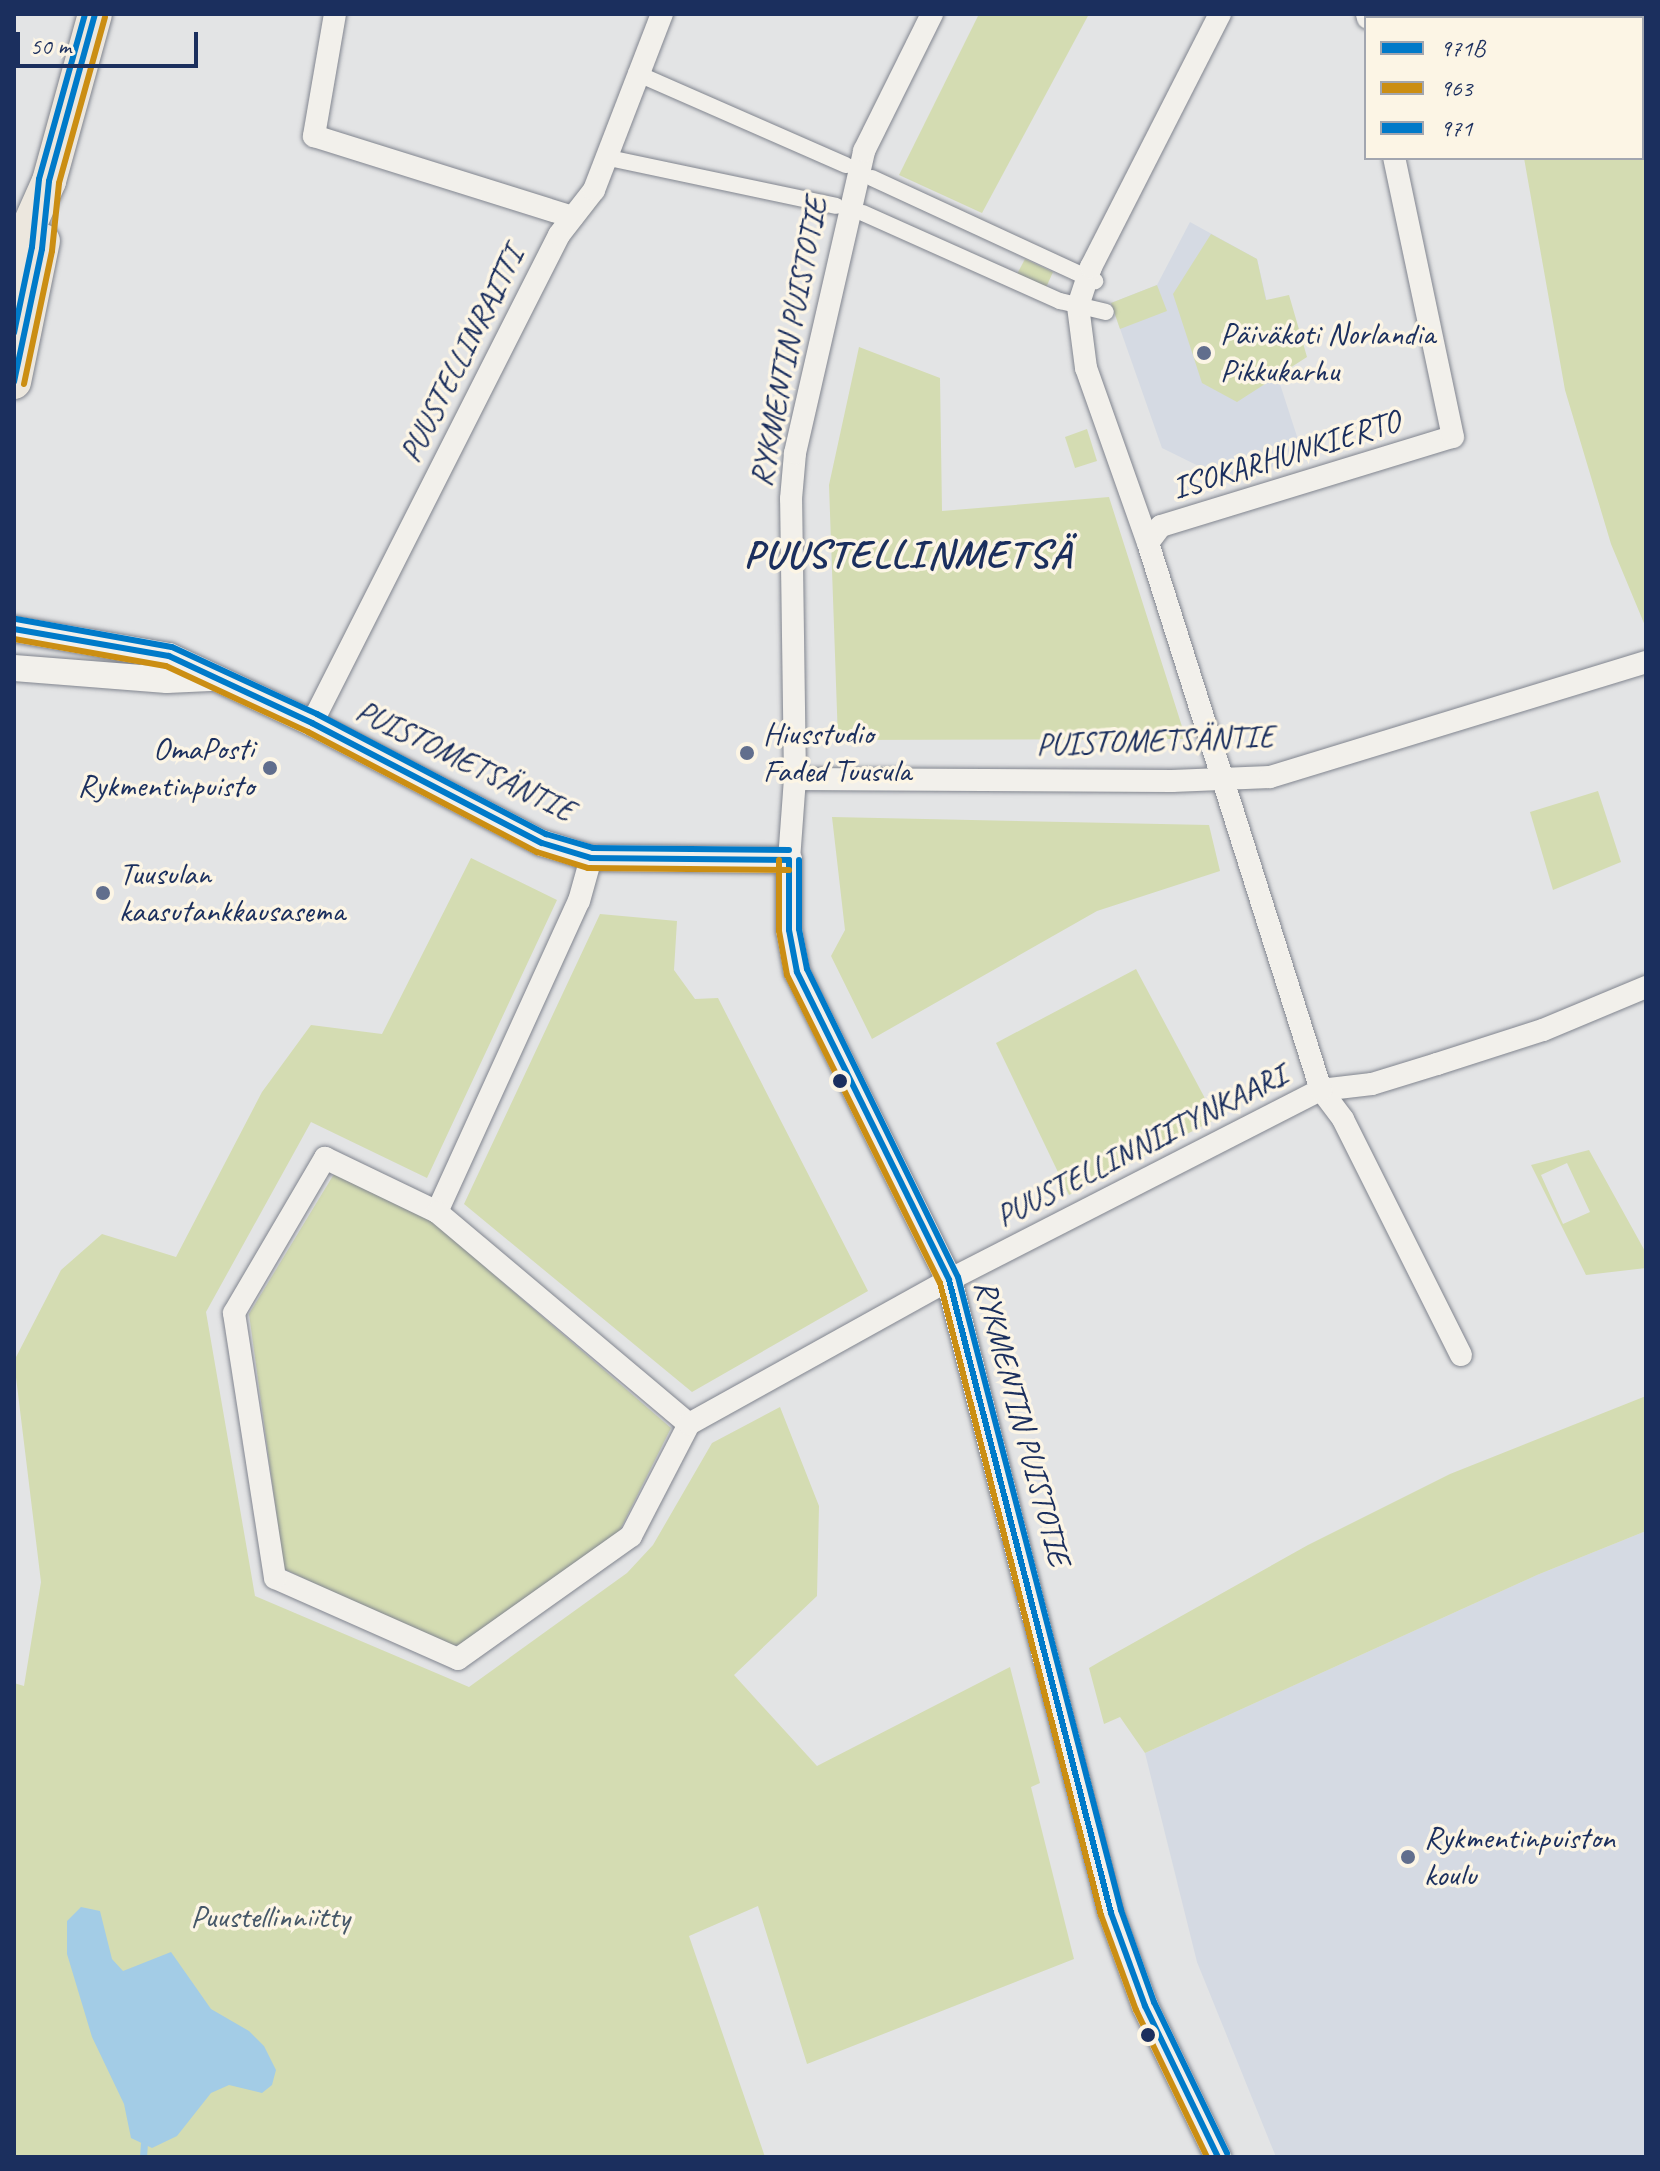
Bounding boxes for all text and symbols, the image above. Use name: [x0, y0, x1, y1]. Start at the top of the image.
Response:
scale bar: [20, 16, 202, 66]
legend: [1364, 16, 1644, 160]
text: 50 m: [30, 31, 71, 61]
text: 971B: [1440, 33, 1485, 63]
text: 963: [1440, 73, 1472, 103]
text: 971: [1440, 113, 1472, 143]
street label: RYKMENTIN PUISTOTIE: [742, 194, 836, 490]
street label: PUUSTELLINRAITTI: [391, 241, 533, 469]
place label: Päiväkoti Norlandia Pikkukarhu: [1220, 316, 1434, 391]
marker: Päiväkoti Norlandia Pikkukarhu: [1195, 344, 1213, 362]
street label: ISOKARHUNKIERTO: [1168, 402, 1404, 508]
district label: PUUSTELLINMETSÄ: [744, 530, 1072, 578]
street label: PUISTOMETSÄNTIE: [350, 692, 580, 830]
place label: Hiusstudio Faded Tuusula: [763, 716, 911, 791]
street label: PUISTOMETSÄNTIE: [1035, 718, 1275, 764]
place label: OmaPosti Rykmentinpuisto: [77, 731, 254, 806]
marker: Hiusstudio Faded Tuusula: [738, 744, 756, 762]
marker: OmaPosti Rykmentinpuisto: [261, 759, 279, 777]
place label: Tuusulan kaasutankkausasema: [119, 856, 345, 931]
marker: Tuusulan kaasutankkausasema: [94, 884, 112, 902]
street label: PUUSTELLINNIITYNKAARI: [990, 1056, 1292, 1236]
unlabelled marker: [832, 1073, 848, 1089]
street label: RYKMENTIN PUISTOTIE: [965, 1276, 1079, 1570]
place label: Rykmentinpuiston koulu: [1424, 1820, 1615, 1895]
marker: Rykmentinpuiston koulu: [1399, 1848, 1417, 1866]
park label: Puustellinniitty: [190, 1898, 350, 1936]
unlabelled marker: [1140, 2027, 1156, 2043]

